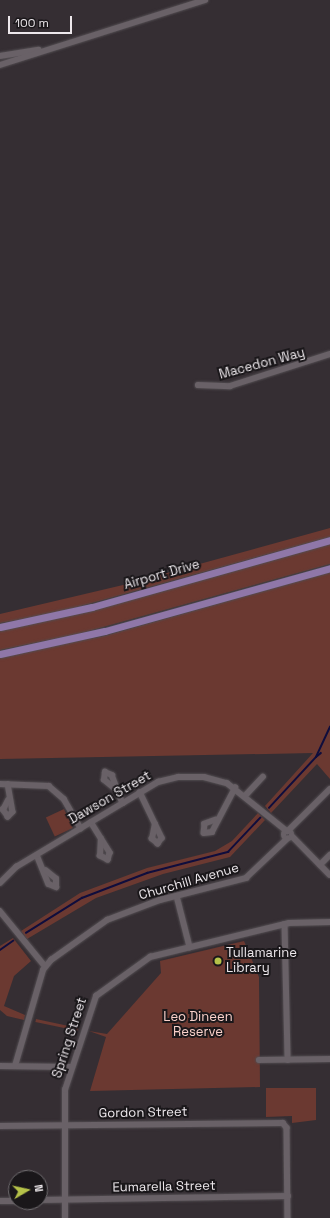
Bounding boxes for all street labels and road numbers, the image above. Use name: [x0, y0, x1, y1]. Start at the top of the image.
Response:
street label: Macedon Way: [217, 345, 307, 383]
street label: Airport Drive: [122, 557, 202, 593]
street label: Dawson Street: [66, 768, 154, 828]
street label: Churchill Avenue: [137, 860, 241, 904]
street label: Spring Street: [50, 996, 90, 1080]
street label: Gordon Street: [99, 1104, 187, 1122]
street label: Eumarella Street: [112, 1178, 216, 1196]

